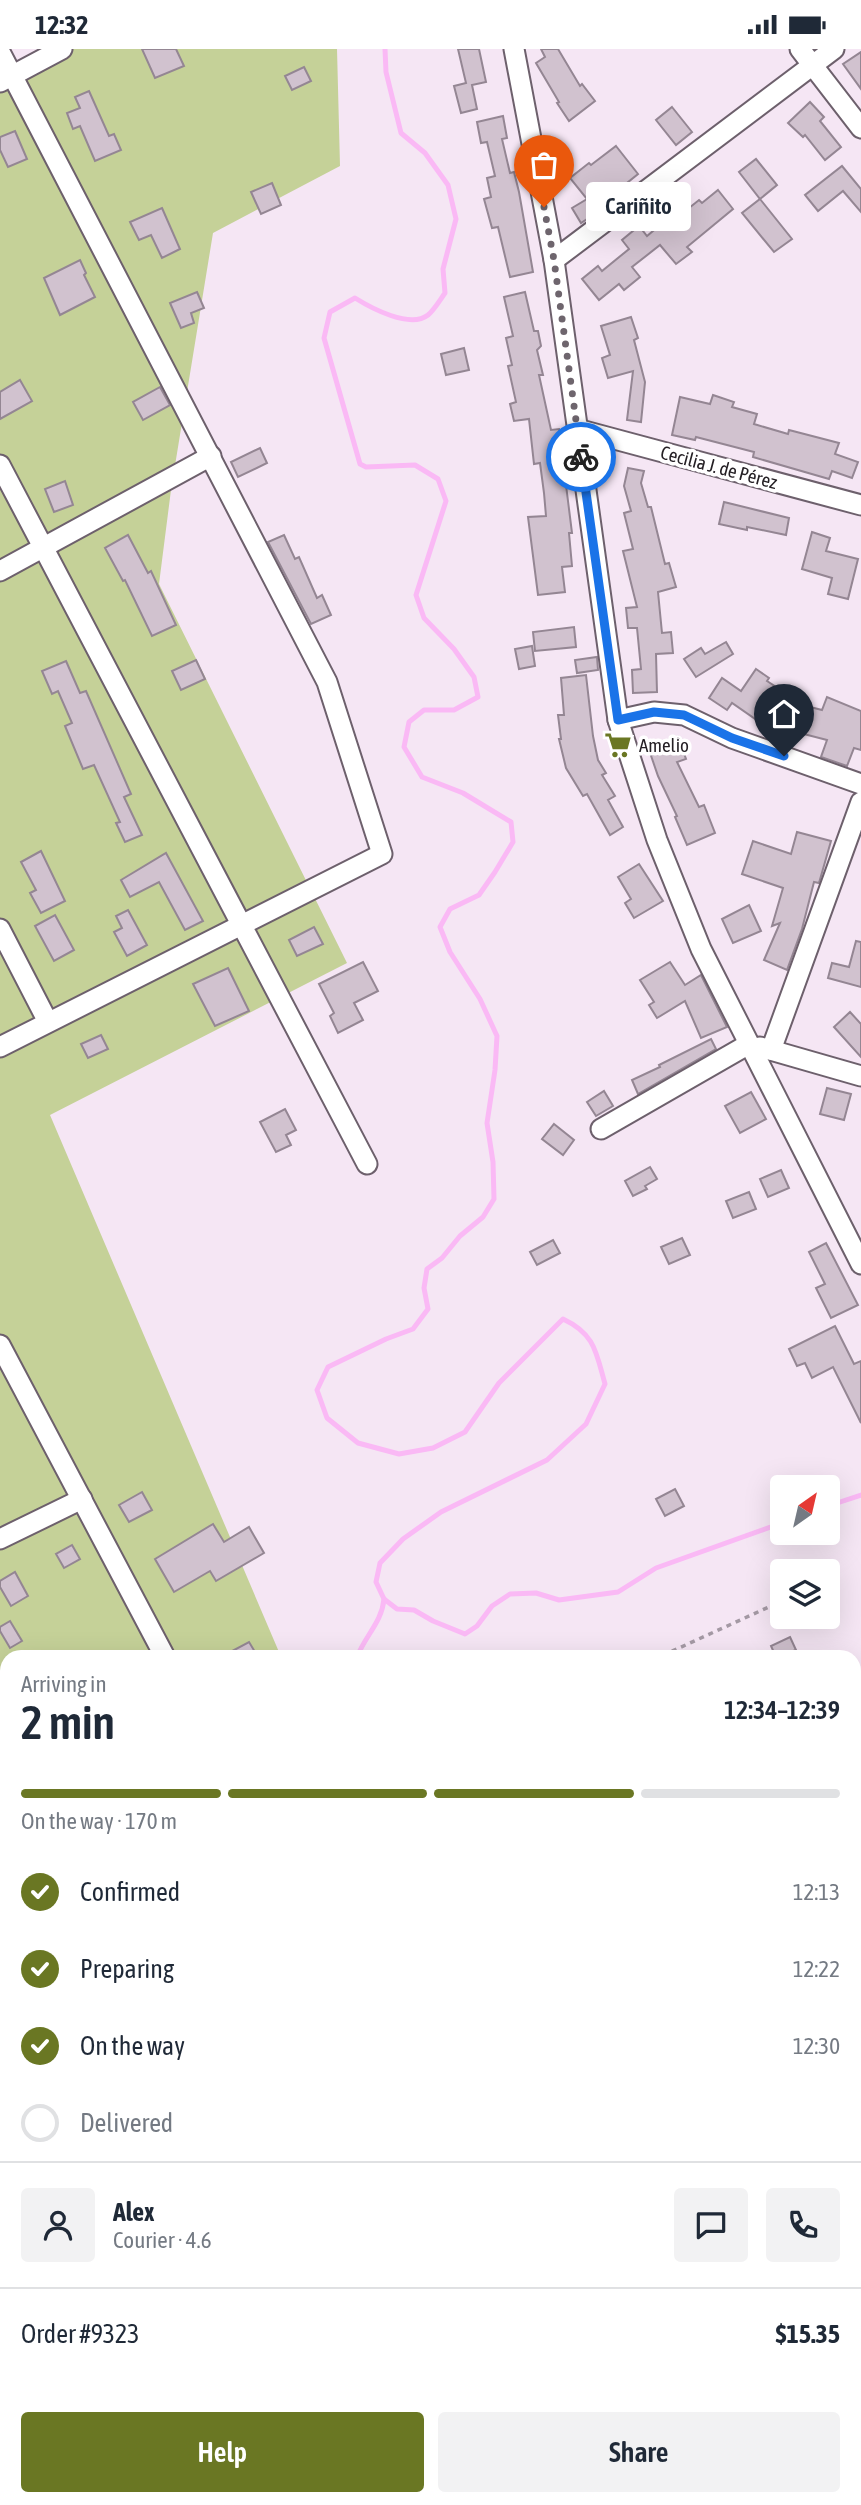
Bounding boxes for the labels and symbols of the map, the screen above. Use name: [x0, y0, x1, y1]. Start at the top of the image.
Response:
pin: [514, 135, 574, 207]
callout: Cariñito: [586, 183, 691, 231]
courier: [546, 422, 616, 492]
street label: Cecilia J. de Pérez: [658, 441, 780, 493]
pin: [754, 684, 814, 756]
supermarket icon: Amelio: [603, 730, 633, 760]
place label: Amelio: [639, 734, 689, 756]
north arrow: [770, 1475, 840, 1545]

